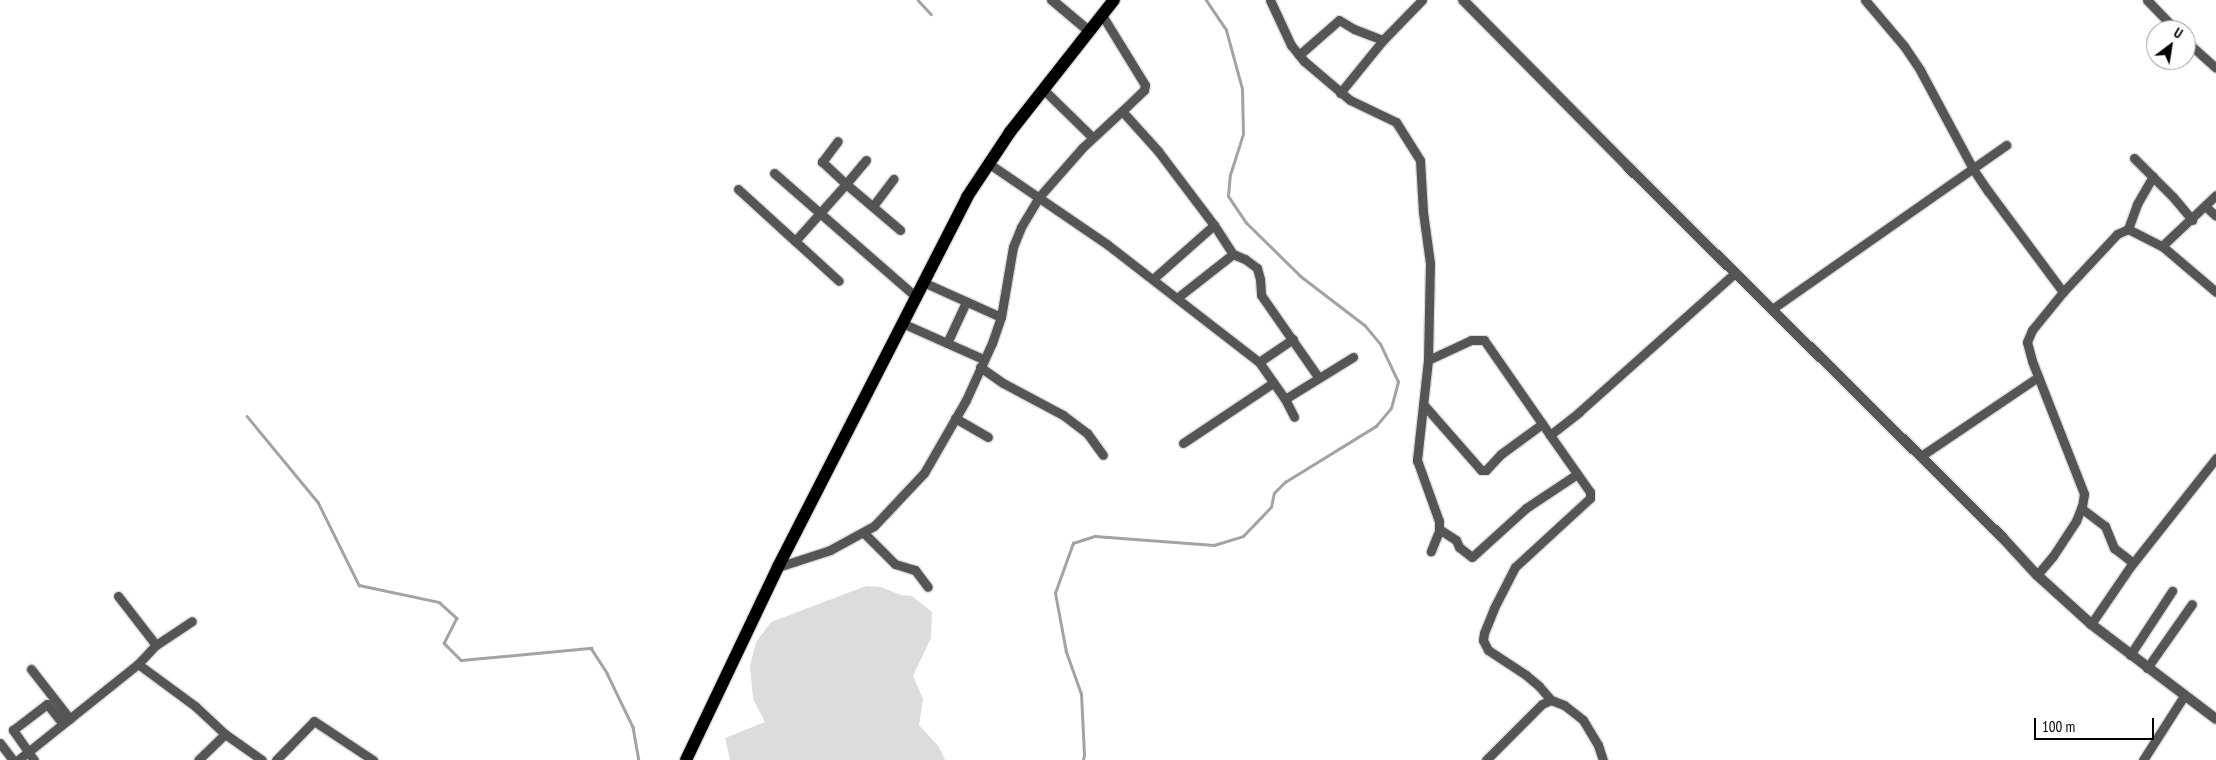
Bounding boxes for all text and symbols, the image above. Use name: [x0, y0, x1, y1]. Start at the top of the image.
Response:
north arrow: [2146, 20, 2196, 70]
text: U: [2170, 23, 2186, 43]
scale bar: [2036, 708, 2156, 740]
text: 100 m: [2042, 717, 2075, 736]

